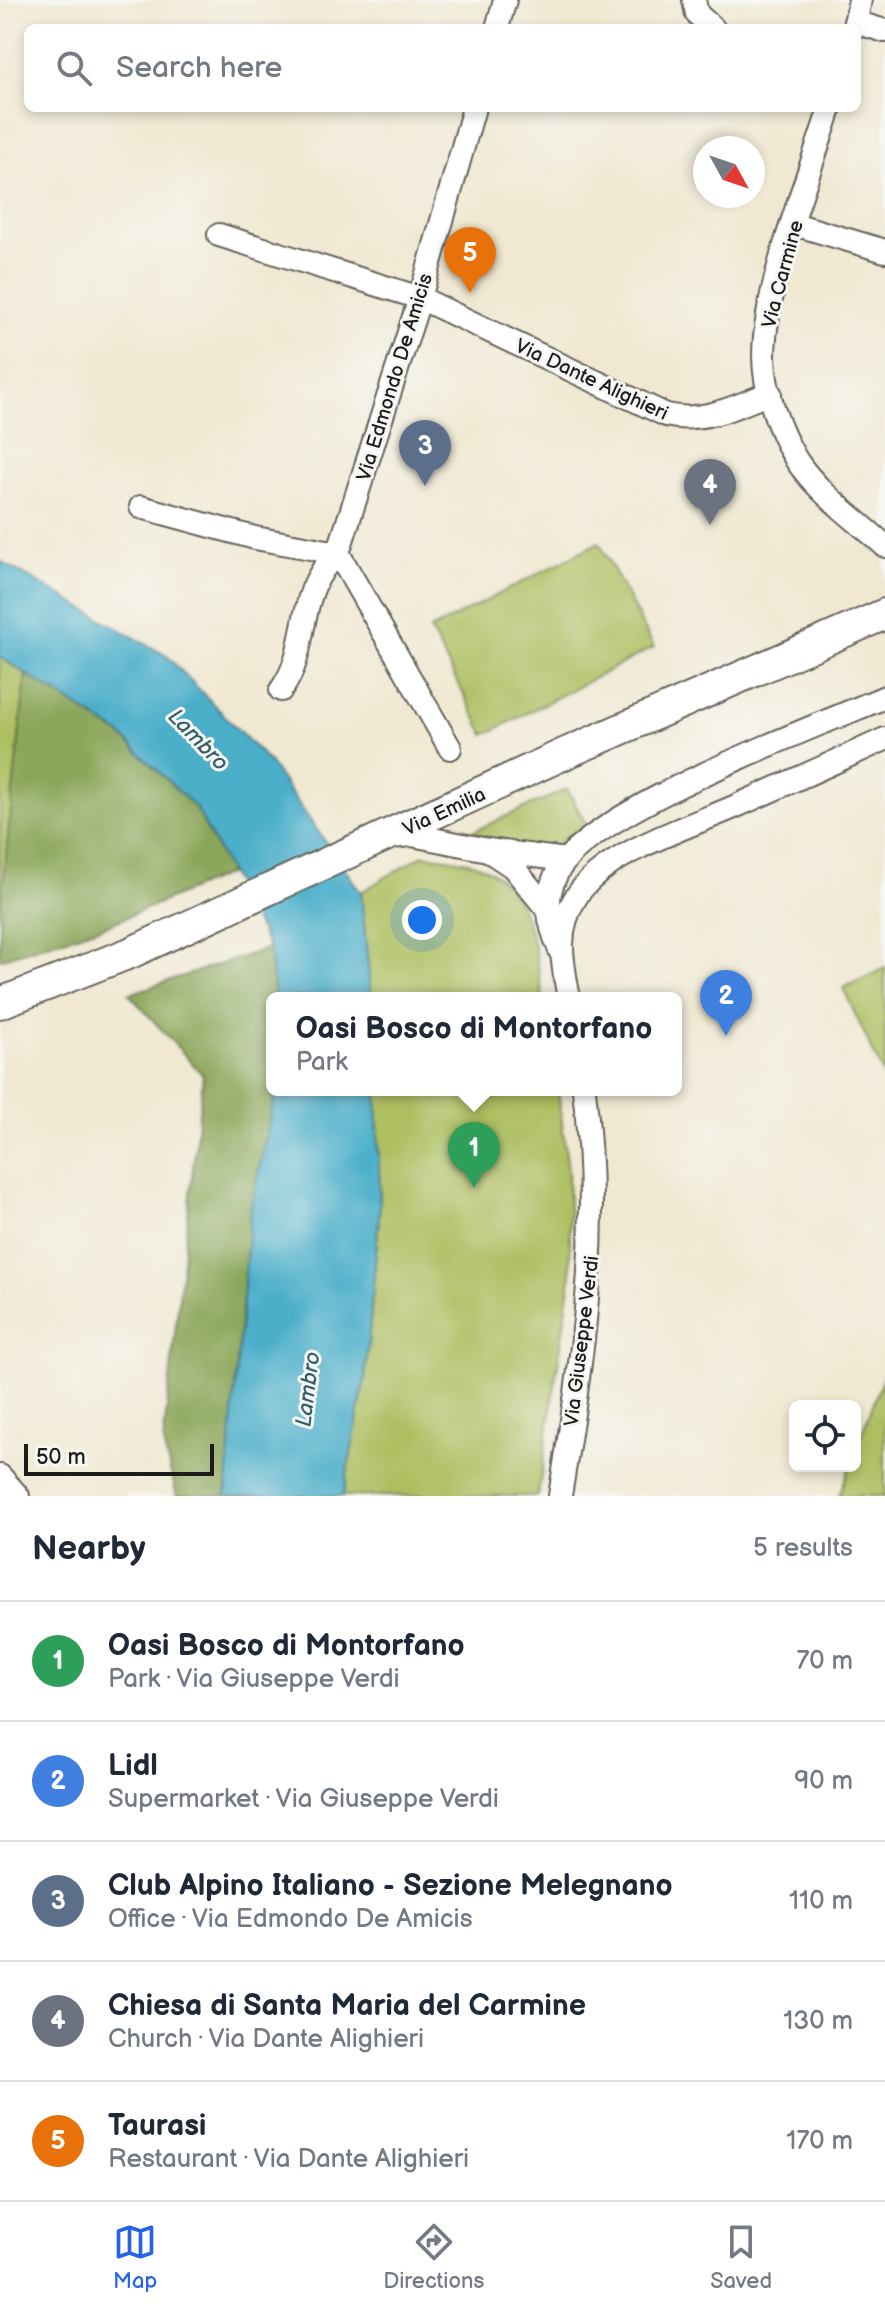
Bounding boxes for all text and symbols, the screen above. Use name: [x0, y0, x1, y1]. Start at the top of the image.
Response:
search box: [24, 24, 861, 112]
icon: search: [52, 46, 96, 90]
text: Search here: [116, 50, 282, 86]
north arrow: [693, 136, 765, 208]
street label: Via Carmine: [757, 217, 809, 331]
pin: 5: [444, 227, 496, 293]
street label: Via Edmondo De Amicis: [352, 270, 438, 484]
street label: Via Dante Alighieri: [511, 334, 672, 426]
pin: 3: [399, 420, 451, 486]
pin: 4: [684, 459, 736, 525]
water label: Lambro: [162, 704, 234, 777]
street label: Via Emilia: [399, 782, 490, 842]
your location: [402, 900, 442, 940]
pin: 2: [700, 970, 752, 1036]
popup: [266, 992, 682, 1096]
text: Oasi Bosco di Montorfano: [296, 1011, 652, 1047]
text: Park: [296, 1047, 348, 1078]
pin: 1: [448, 1122, 500, 1188]
street label: Via Giuseppe Verdi: [560, 1254, 604, 1428]
water label: Lambro: [290, 1350, 326, 1428]
map controls: [789, 1400, 861, 1472]
button: locate: [789, 1400, 861, 1472]
scale bar: [24, 1440, 214, 1476]
text: 50 m: [36, 1444, 86, 1471]
text: Nearby: [32, 1528, 146, 1569]
text: 5 results: [753, 1533, 853, 1564]
text: Oasi Bosco di Montorfano: [108, 1628, 465, 1664]
text: 1: [53, 1646, 63, 1677]
text: 70 m: [796, 1646, 853, 1677]
text: Park · Via Giuseppe Verdi: [108, 1664, 400, 1695]
text: Lidl: [108, 1748, 158, 1784]
text: 2: [50, 1766, 66, 1797]
text: 90 m: [794, 1766, 853, 1797]
text: Supermarket · Via Giuseppe Verdi: [108, 1784, 499, 1815]
text: Club Alpino Italiano - Sezione Melegnano: [108, 1868, 673, 1904]
text: 3: [50, 1886, 66, 1917]
text: 110 m: [789, 1886, 853, 1917]
text: Office · Via Edmondo De Amicis: [108, 1904, 473, 1935]
text: Chiesa di Santa Maria del Carmine: [108, 1988, 586, 2024]
text: 4: [50, 2006, 66, 2037]
text: 130 m: [783, 2006, 853, 2037]
text: Church · Via Dante Alighieri: [108, 2024, 424, 2055]
text: Taurasi: [108, 2108, 206, 2144]
text: 5: [50, 2126, 66, 2157]
text: 170 m: [786, 2126, 853, 2157]
text: Restaurant · Via Dante Alighieri: [108, 2144, 469, 2175]
tab: Map: [113, 2220, 157, 2295]
tab: Directions: [383, 2220, 484, 2295]
tab: Saved: [710, 2220, 772, 2295]

